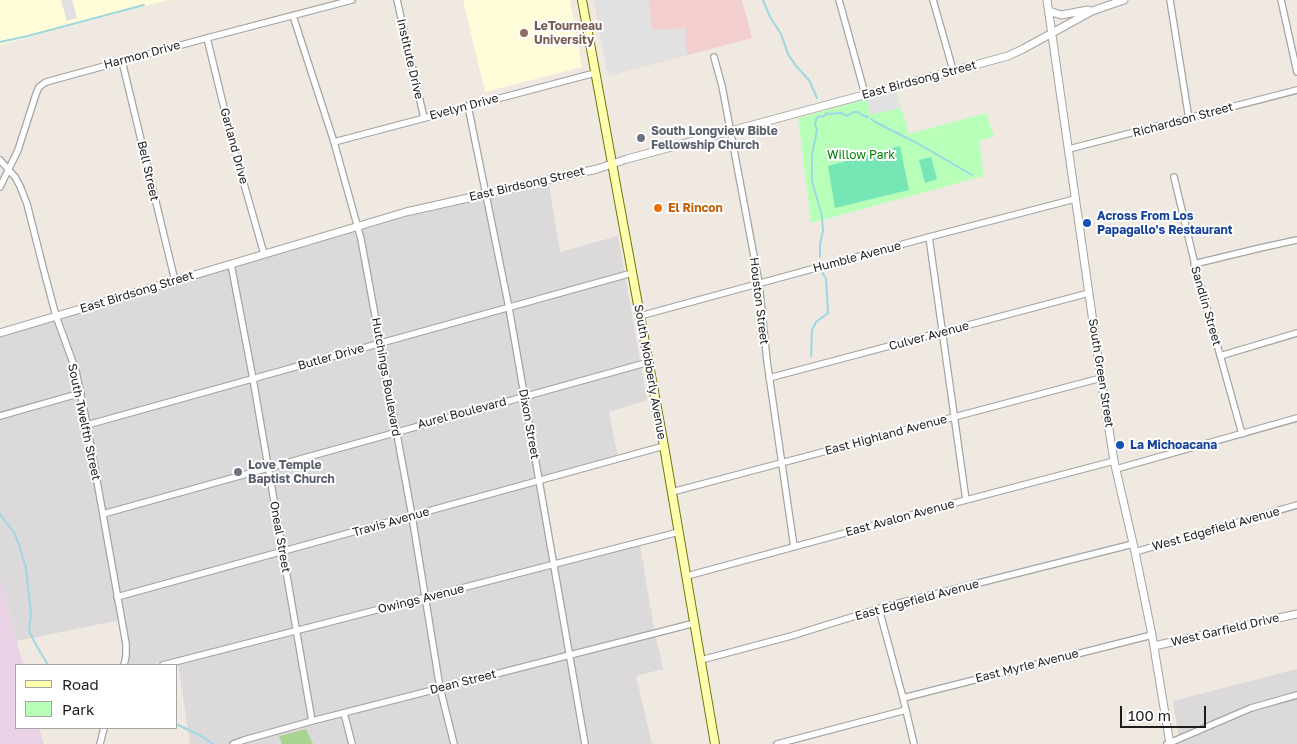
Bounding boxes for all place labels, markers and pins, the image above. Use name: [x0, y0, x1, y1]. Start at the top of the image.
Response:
place label: LeTourneau University: [534, 19, 602, 47]
marker: LeTourneau University: [518, 27, 530, 39]
place label: South Longview Bible Fellowship Church: [651, 124, 778, 152]
marker: South Longview Bible Fellowship Church: [635, 132, 647, 144]
place label: El Rincon: [668, 201, 723, 215]
marker: El Rincon: [652, 202, 664, 214]
place label: Across From Los Papagallo's Restaurant: [1097, 209, 1232, 237]
marker: Across From Los Papagallo's Restaurant: [1081, 217, 1093, 229]
place label: La Michoacana: [1130, 438, 1217, 452]
marker: La Michoacana: [1114, 439, 1126, 451]
place label: Love Temple Baptist Church: [248, 458, 335, 486]
marker: Love Temple Baptist Church: [232, 466, 244, 478]

